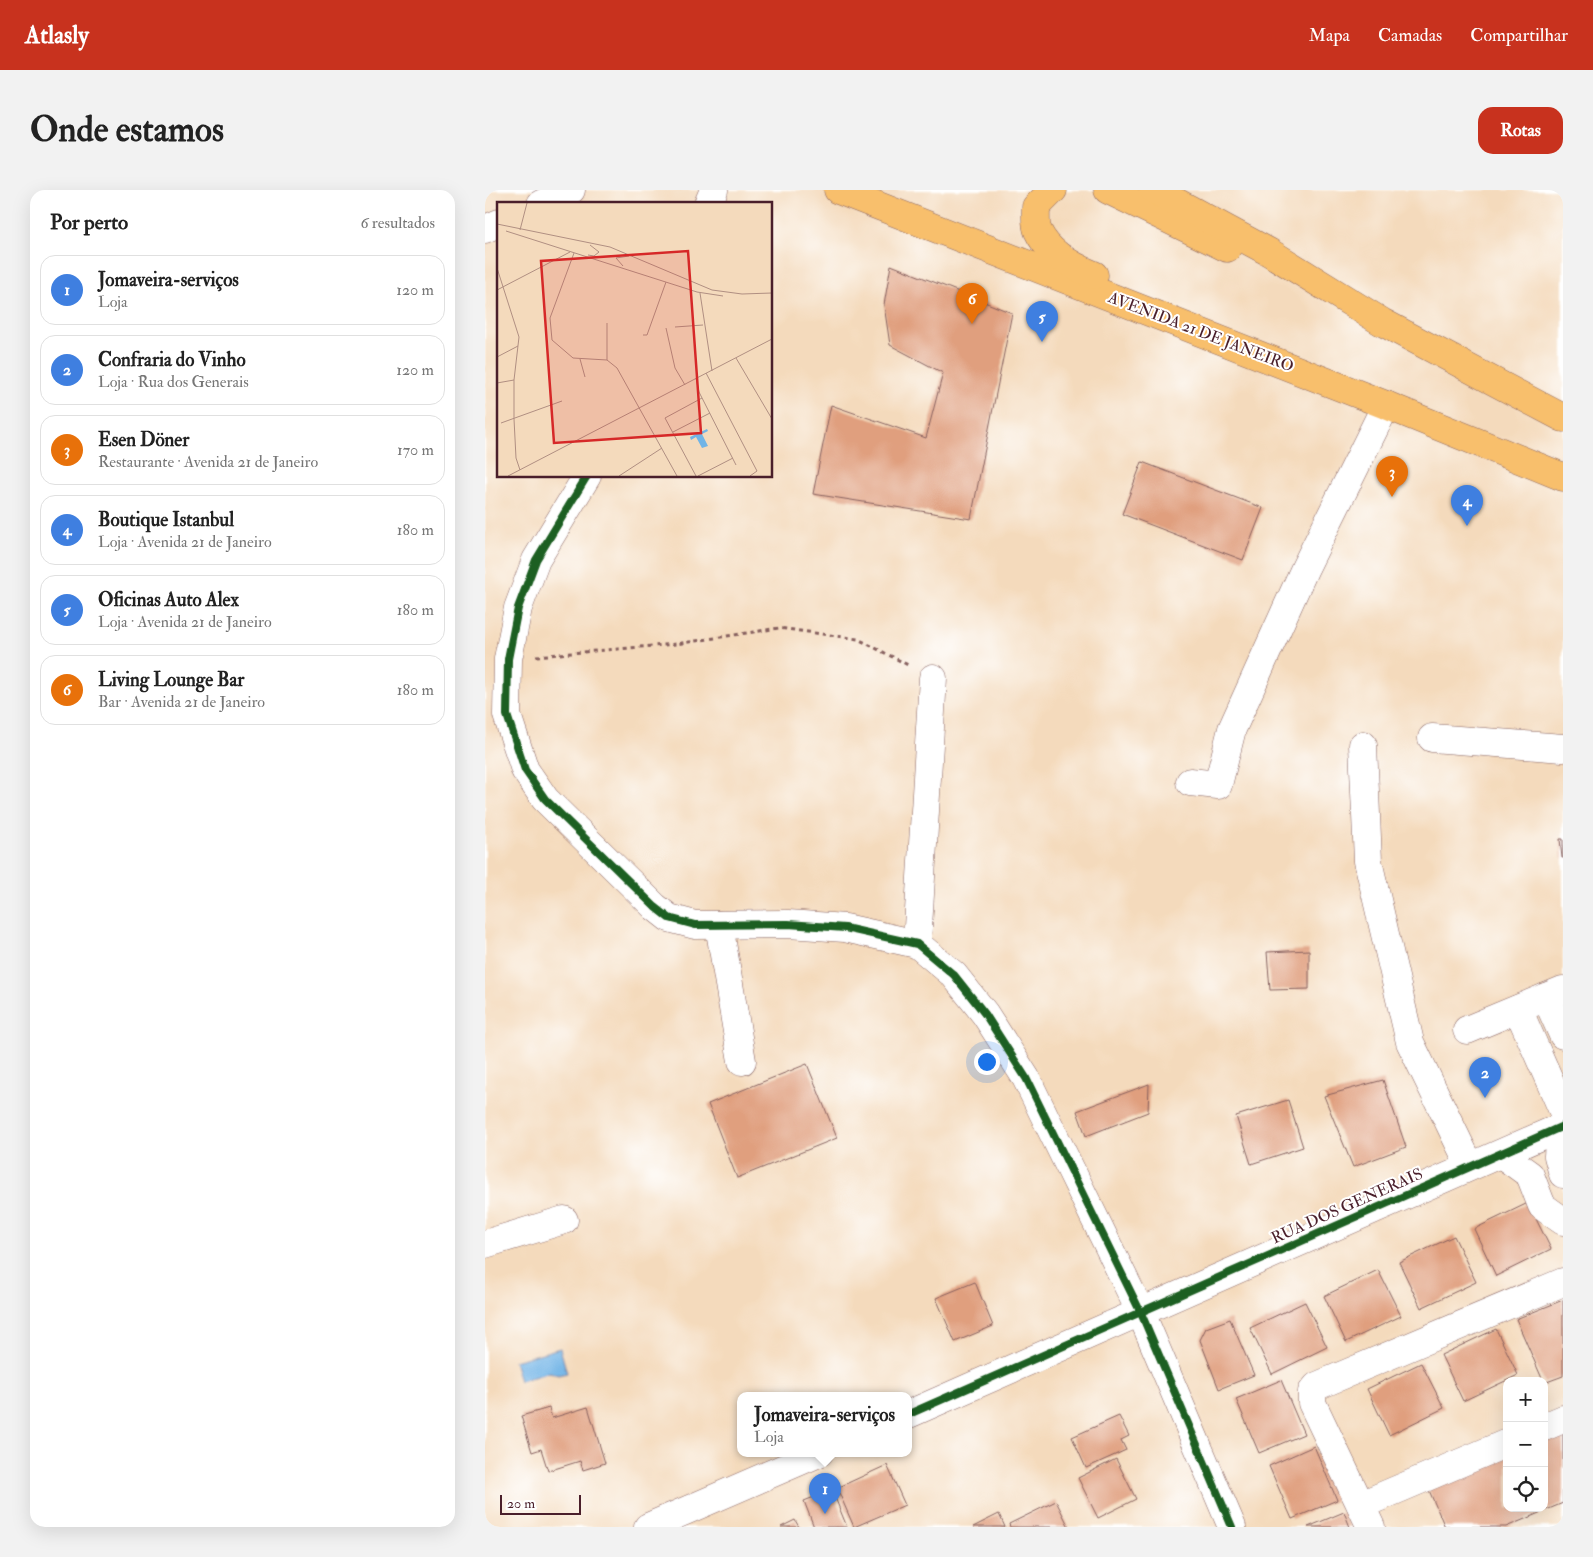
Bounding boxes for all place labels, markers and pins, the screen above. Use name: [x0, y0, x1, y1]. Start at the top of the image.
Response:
pin: 6: [956, 283, 988, 324]
pin: 5: [1026, 301, 1058, 342]
pin: 3: [1376, 456, 1408, 497]
pin: 4: [1451, 485, 1483, 526]
pin: 2: [1469, 1057, 1501, 1098]
pin: 1: [809, 1473, 841, 1514]

